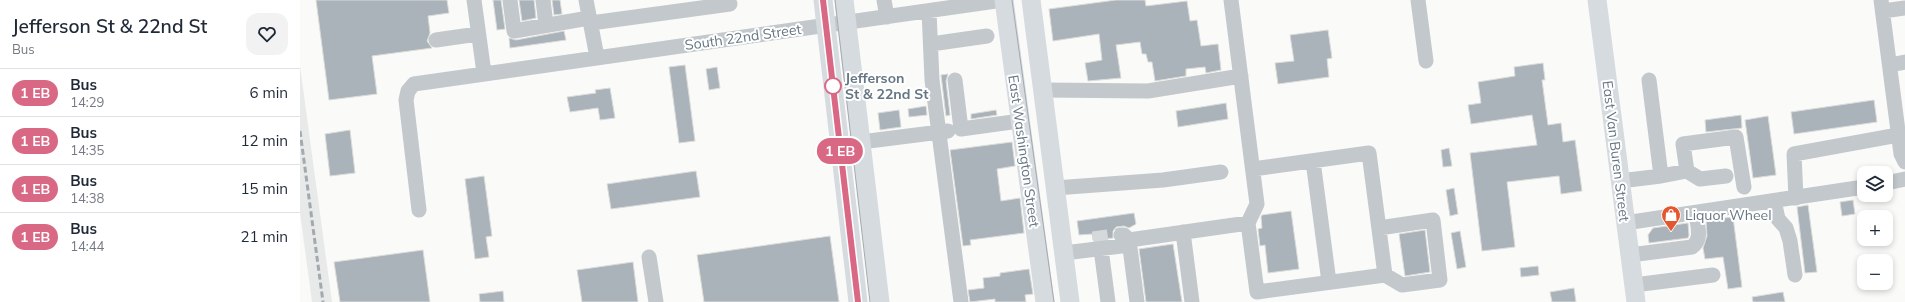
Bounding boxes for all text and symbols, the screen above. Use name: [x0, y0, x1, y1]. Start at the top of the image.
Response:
button: heart: [246, 13, 288, 55]
text: Jefferson St & 22nd St: [12, 14, 207, 38]
street label: South 22nd Street: [684, 20, 802, 54]
text: Bus: [12, 41, 35, 57]
place label: Jefferson St & 22nd St: [845, 69, 929, 103]
street label: East Washington Street: [1004, 74, 1044, 228]
text: Bus: [70, 75, 97, 94]
marker: Jefferson St & 22nd St: [824, 77, 842, 95]
street label: East Van Buren Street: [1598, 79, 1634, 223]
text: 6 min: [250, 83, 288, 102]
text: 1 EB: [20, 84, 50, 102]
text: 14:29: [70, 94, 104, 110]
text: Bus: [70, 123, 97, 142]
text: 12 min: [241, 131, 288, 150]
text: 1 EB: [20, 132, 50, 150]
line badge: 1 EB: [812, 138, 868, 164]
text: 14:35: [70, 142, 104, 158]
text: 1 EB: [825, 142, 855, 160]
map controls: [1857, 166, 1893, 290]
button: layers: [1857, 166, 1893, 202]
text: Bus: [70, 171, 97, 190]
text: 15 min: [241, 179, 288, 198]
text: 1 EB: [20, 180, 50, 198]
text: 14:38: [70, 190, 104, 206]
shop icon: Liquor Wheel: [1660, 204, 1682, 232]
place label: Liquor Wheel: [1685, 206, 1772, 224]
button: +: [1857, 210, 1893, 246]
text: Bus: [70, 219, 97, 238]
text: 21 min: [241, 227, 288, 246]
text: 1 EB: [20, 228, 50, 246]
text: 14:44: [70, 238, 104, 254]
button: −: [1857, 254, 1893, 290]

